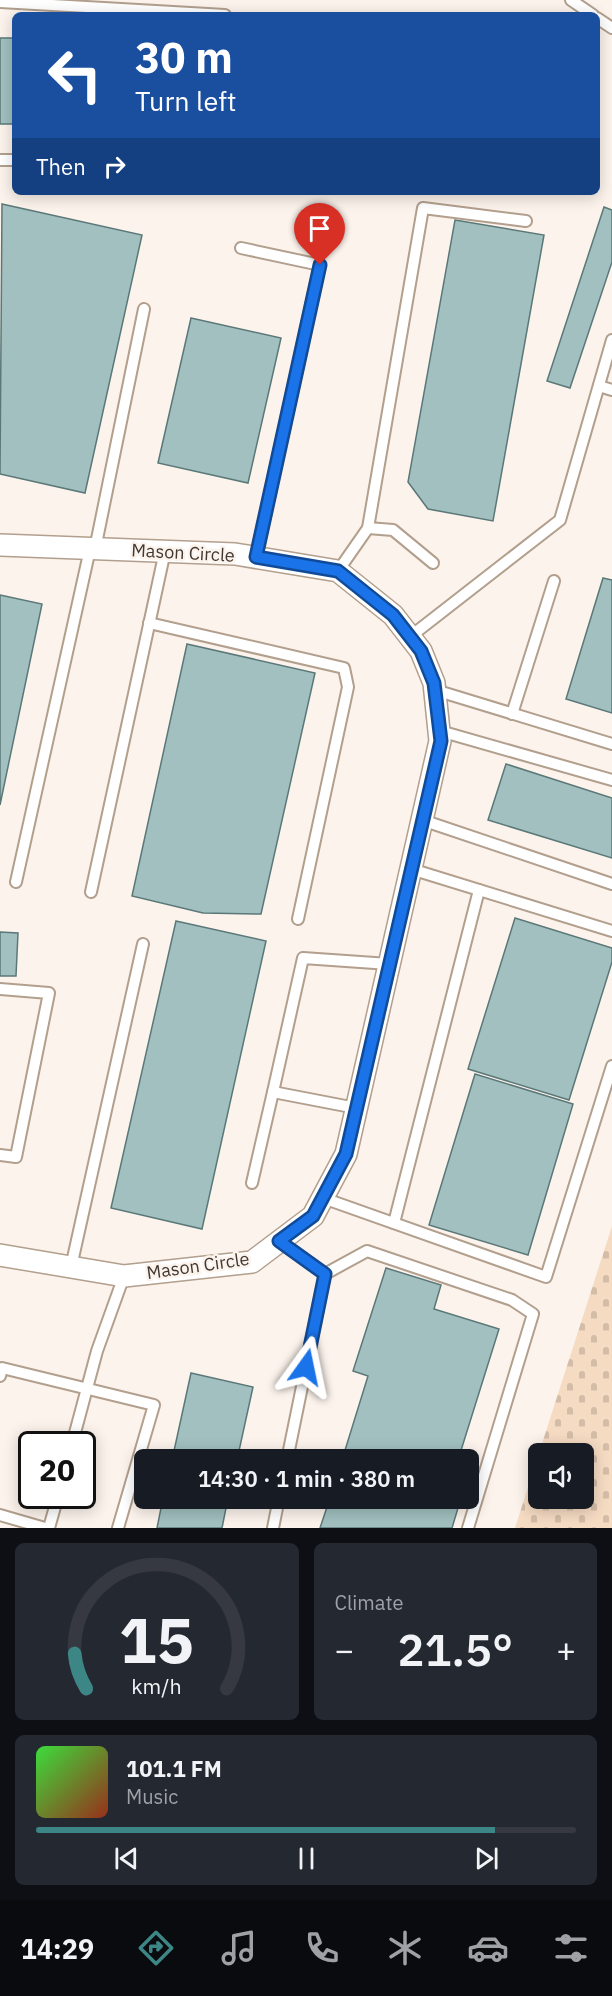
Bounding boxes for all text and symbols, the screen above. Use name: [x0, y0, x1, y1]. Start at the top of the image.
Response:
text: 30 m: [135, 30, 233, 85]
icon: left: [36, 36, 114, 114]
text: Turn left: [135, 83, 236, 118]
icon: right: [98, 150, 131, 183]
text: Then: [36, 152, 86, 181]
pin: [294, 203, 345, 265]
icon: arrive: [303, 212, 336, 245]
street label: Mason Circle: [131, 538, 235, 567]
street label: Mason Circle: [145, 1247, 251, 1284]
position arrow: [274, 1335, 338, 1399]
speed limit sign: 20: [18, 1431, 96, 1509]
map controls: [528, 1443, 594, 1509]
button: sound: [528, 1443, 594, 1509]
text: 14:30 · 1 min · 380 m: [198, 1464, 415, 1493]
text: Climate: [335, 1589, 403, 1616]
text: 15: [119, 1599, 194, 1680]
text: 21.5°: [397, 1620, 513, 1678]
text: −: [335, 1628, 354, 1671]
text: +: [556, 1628, 576, 1671]
text: km/h: [132, 1672, 182, 1700]
text: 101.1 FM: [126, 1754, 222, 1783]
text: Music: [126, 1783, 178, 1810]
icon: previous: [110, 1842, 143, 1875]
icon: pause: [290, 1842, 323, 1875]
icon: next: [470, 1842, 503, 1875]
icon: directions: [135, 1927, 177, 1969]
icon: music: [218, 1927, 260, 1969]
icon: phone: [301, 1927, 343, 1969]
icon: climate: [384, 1927, 426, 1969]
icon: car: [467, 1927, 509, 1969]
icon: filters: [550, 1927, 592, 1969]
text: 14:29: [20, 1931, 94, 1966]

